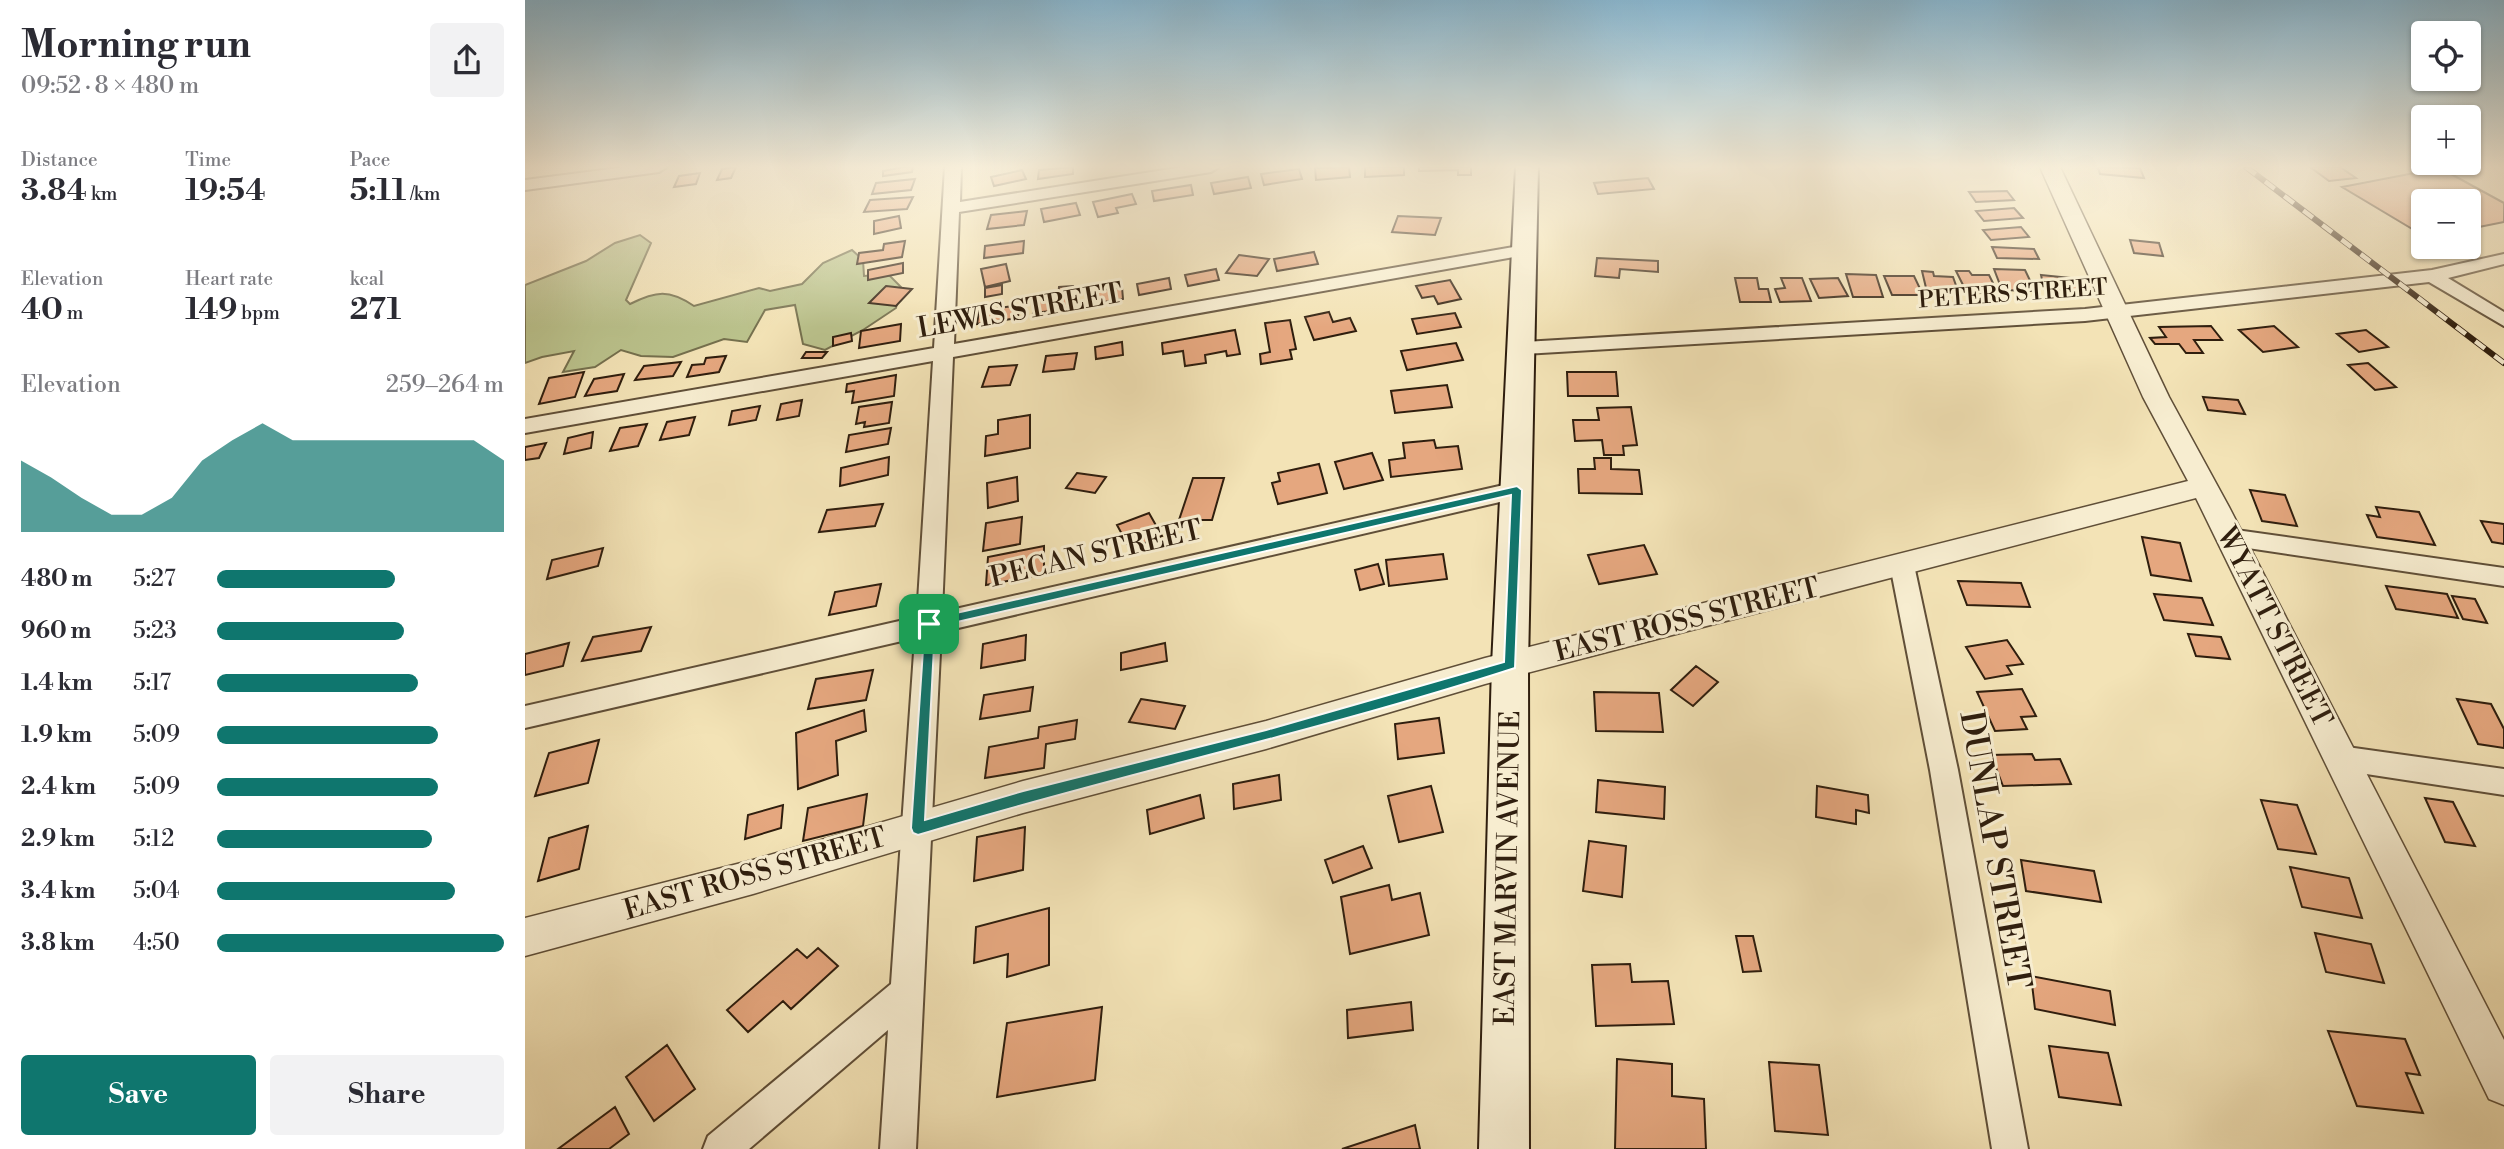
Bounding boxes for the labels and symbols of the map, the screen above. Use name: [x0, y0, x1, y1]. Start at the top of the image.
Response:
street label: PETERS STREET: [1917, 273, 2109, 315]
street label: LEWIS STREET: [915, 276, 1125, 346]
street label: PECAN STREET: [986, 513, 1206, 595]
street label: WYATT STREET: [2208, 520, 2340, 733]
street label: EAST ROSS STREET: [1551, 570, 1823, 670]
pin: [899, 594, 959, 654]
street label: DUNLAP STREET: [1949, 708, 2039, 992]
street label: EAST MARVIN AVENUE: [1488, 710, 1528, 1026]
street label: EAST ROSS STREET: [619, 820, 891, 928]

